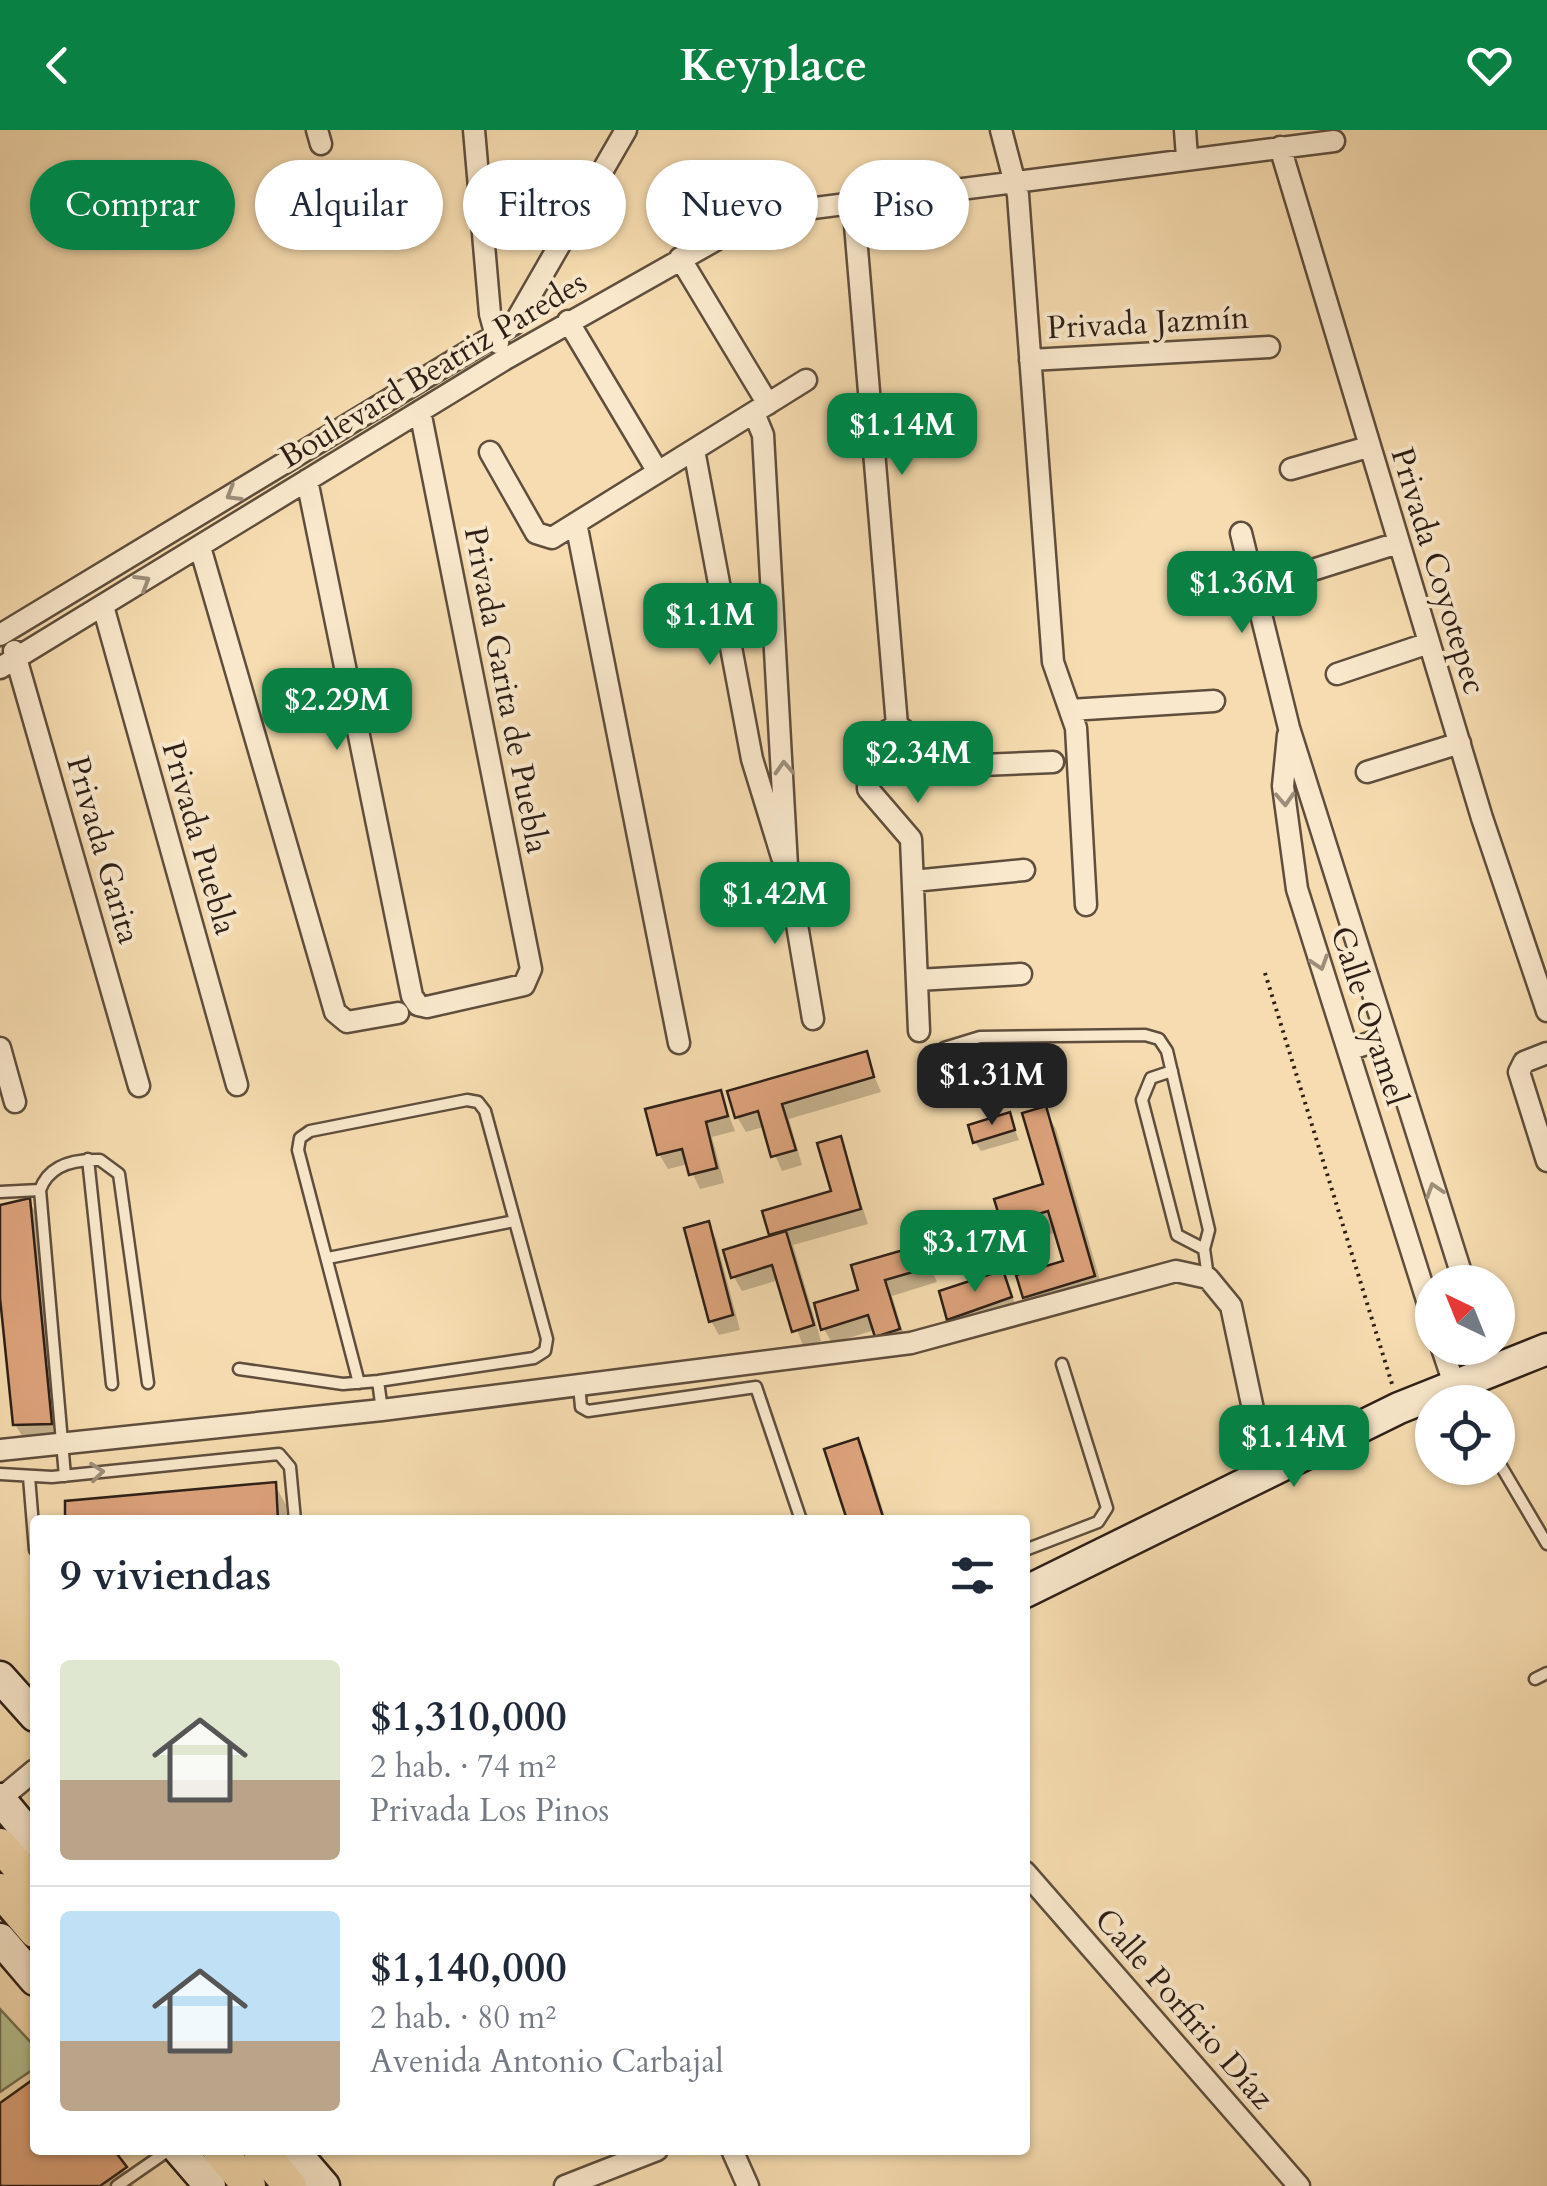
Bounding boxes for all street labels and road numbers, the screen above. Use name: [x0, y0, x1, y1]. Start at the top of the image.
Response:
street label: Boulevard Beatriz Paredes: [271, 261, 595, 479]
street label: Privada Jazmín: [1046, 296, 1250, 350]
street label: Privada Coyotepec: [1380, 442, 1496, 700]
street label: Privada Garita de Puebla: [453, 523, 559, 857]
street label: Privada Puebla: [150, 736, 248, 940]
street label: Privada Garita: [55, 751, 151, 949]
street label: Calle Oyamel: [1319, 921, 1419, 1111]
street label: Calle Porfirio Díaz: [1084, 1899, 1284, 2119]

